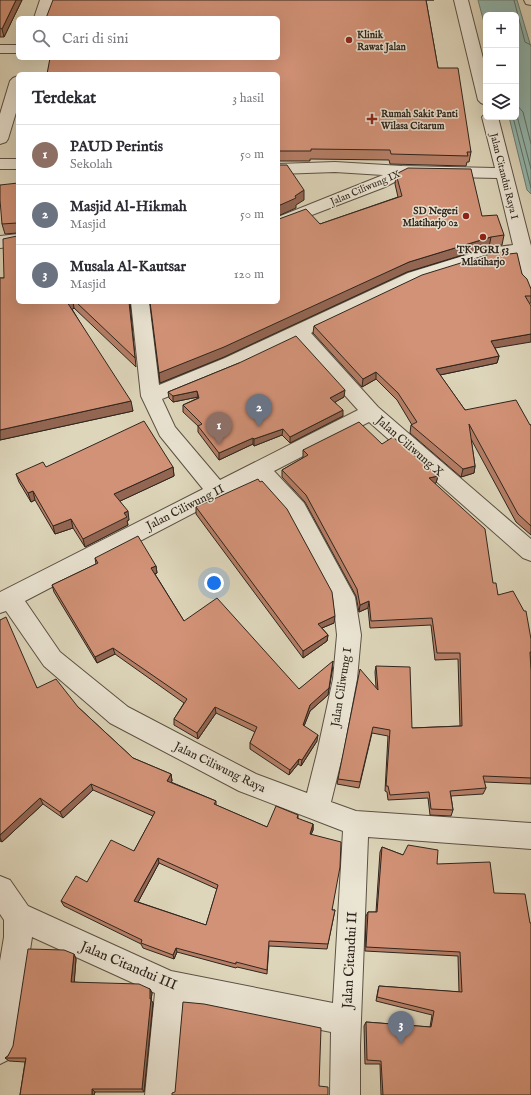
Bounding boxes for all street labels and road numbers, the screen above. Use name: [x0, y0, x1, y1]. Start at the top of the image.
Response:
street label: Jalan Citandui Raya I: [486, 131, 521, 221]
street label: Jalan Ciliwung IX: [328, 168, 403, 209]
street label: Jalan Ciliwung X: [371, 412, 447, 481]
street label: Jalan Ciliwung II: [142, 481, 227, 535]
street label: Jalan Ciliwung I: [328, 646, 356, 730]
street label: Jalan Ciliwung Raya: [169, 738, 269, 797]
street label: Jalan Citandui II: [338, 911, 362, 1011]
street label: Jalan Citandui III: [76, 937, 180, 994]

